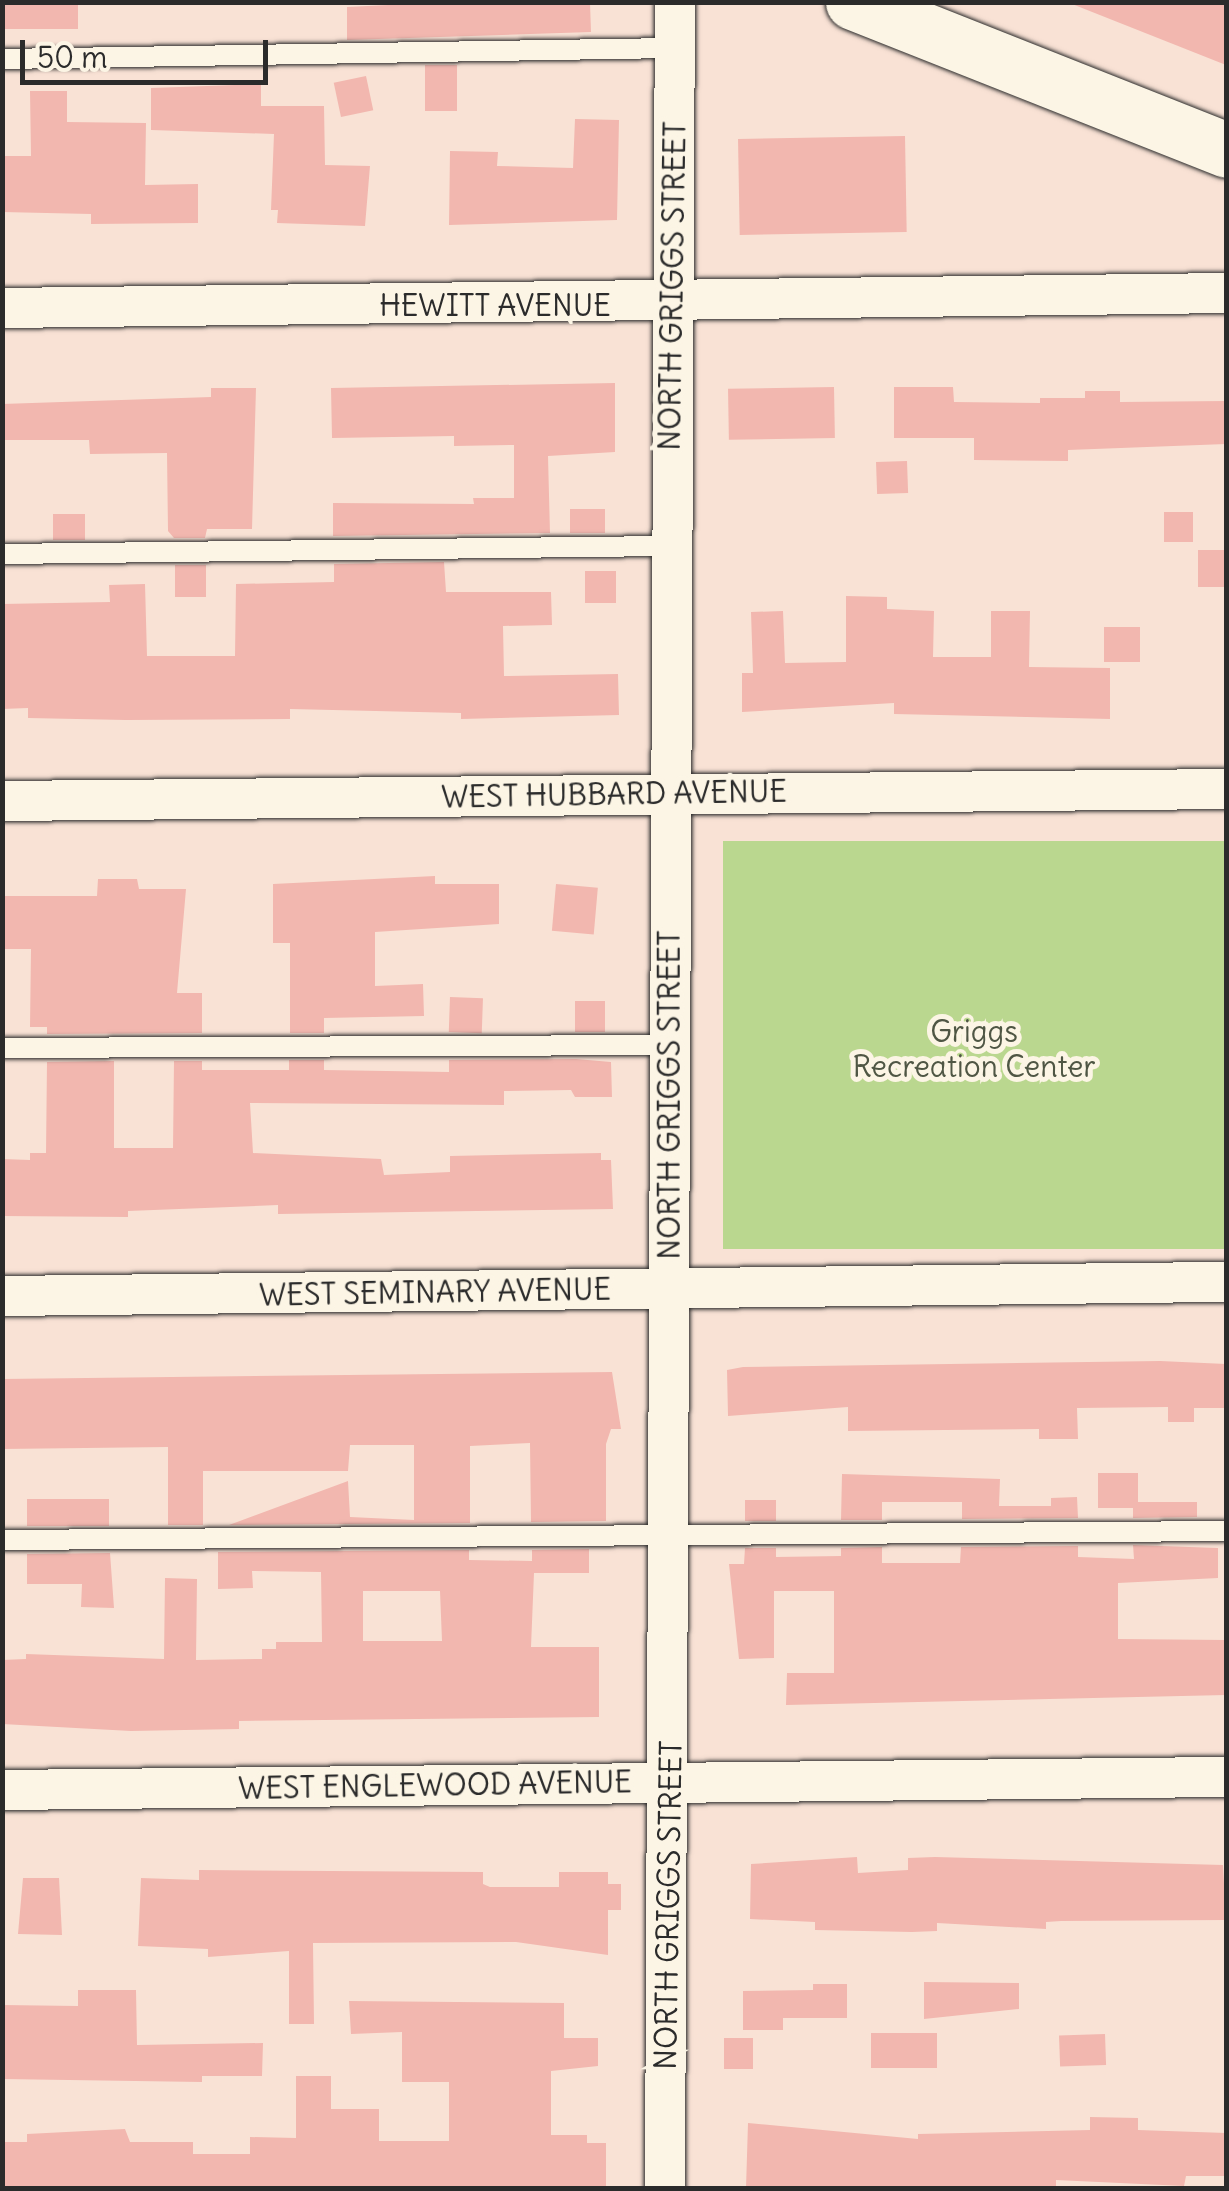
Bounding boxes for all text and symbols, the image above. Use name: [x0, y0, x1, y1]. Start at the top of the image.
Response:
scale bar: [25, 20, 272, 82]
text: 50 m: [37, 38, 107, 76]
street label: NORTH GRIGGS STREET: [651, 121, 693, 451]
street label: HEWITT AVENUE: [379, 287, 611, 323]
street label: WEST HUBBARD AVENUE: [441, 773, 787, 815]
street label: NORTH GRIGGS STREET: [651, 930, 687, 1260]
park label: Griggs Recreation Center: [852, 1013, 1096, 1084]
street label: WEST SEMINARY AVENUE: [259, 1271, 611, 1313]
street label: NORTH GRIGGS STREET: [647, 1740, 689, 2070]
street label: WEST ENGLEWOOD AVENUE: [238, 1764, 632, 1806]

